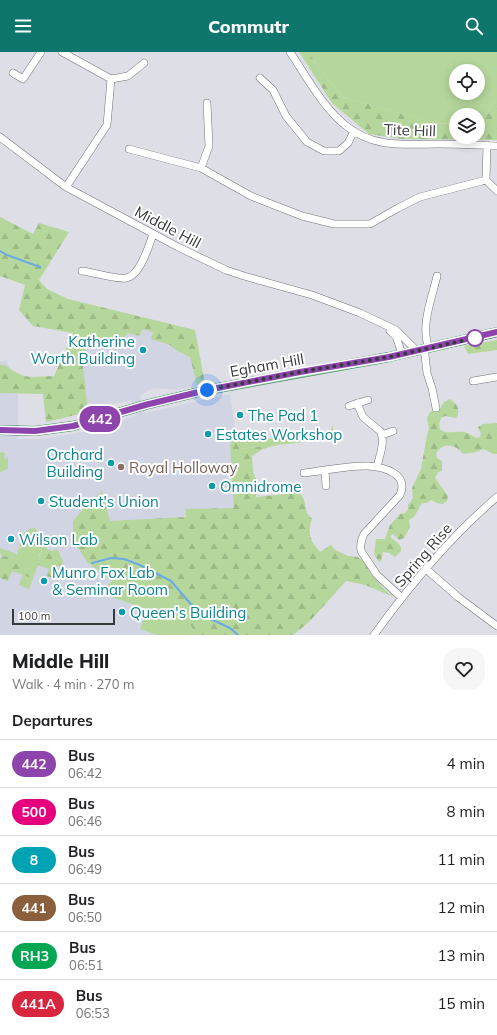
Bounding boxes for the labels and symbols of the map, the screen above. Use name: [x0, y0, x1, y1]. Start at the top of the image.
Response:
street label: Tite Hill: [384, 120, 436, 140]
street label: Middle Hill: [132, 202, 204, 252]
unlabelled marker: [466, 329, 484, 347]
place label: Katherine Worth Building: [30, 332, 135, 368]
marker: Katherine Worth Building: [138, 345, 148, 355]
street label: Egham Hill: [228, 349, 306, 381]
your location: [197, 380, 217, 400]
line badge: 442: [77, 406, 123, 432]
place label: The Pad 1: [248, 406, 318, 425]
marker: The Pad 1: [235, 410, 245, 420]
place label: Estates Workshop: [216, 425, 342, 444]
marker: Estates Workshop: [203, 429, 213, 439]
place label: Orchard Building: [47, 445, 103, 481]
marker: Orchard Building: [106, 458, 116, 468]
place label: Royal Holloway: [129, 458, 237, 477]
marker: Royal Holloway: [116, 462, 126, 472]
place label: Omnidrome: [220, 477, 301, 496]
marker: Omnidrome: [207, 481, 217, 491]
place label: Student's Union: [49, 492, 159, 511]
marker: Student's Union: [36, 496, 46, 506]
street label: Spring Rise: [390, 519, 456, 591]
place label: Wilson Lab: [19, 530, 98, 549]
marker: Wilson Lab: [6, 534, 16, 544]
place label: Munro Fox Lab & Seminar Room: [52, 563, 168, 599]
marker: Munro Fox Lab & Seminar Room: [39, 576, 49, 586]
place label: Queen's Building: [130, 603, 246, 622]
scale bar: [12, 607, 115, 626]
marker: Queen's Building: [117, 607, 127, 617]

